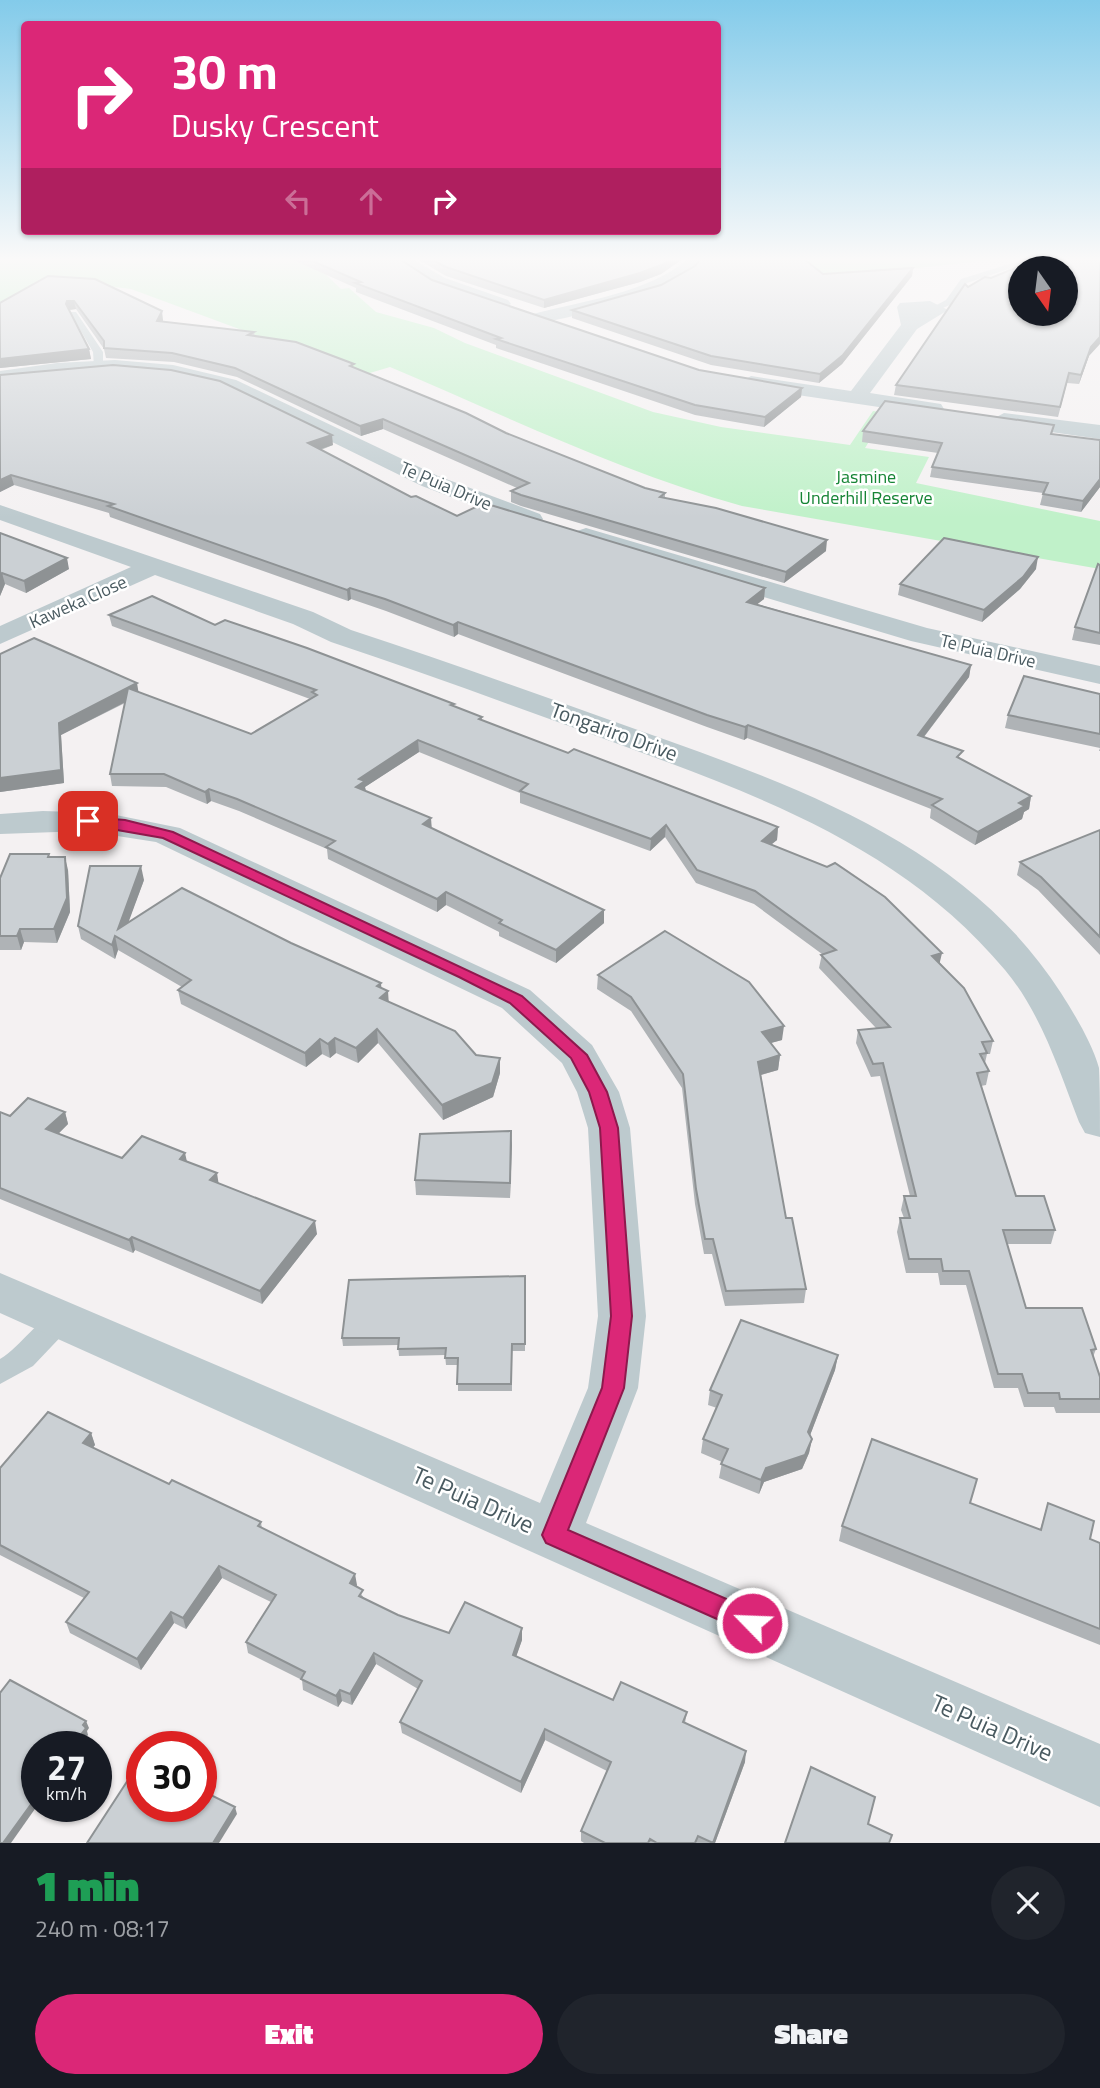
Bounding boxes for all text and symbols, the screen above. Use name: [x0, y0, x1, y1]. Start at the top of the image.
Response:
text: 30 m: [171, 33, 278, 108]
icon: right: [56, 49, 147, 140]
text: Dusky Crescent: [171, 101, 379, 149]
icon: left: [279, 182, 317, 220]
icon: ahead: [352, 182, 390, 220]
icon: right: [425, 182, 463, 220]
north arrow: [1008, 256, 1078, 326]
map controls: [1008, 256, 1078, 326]
street label: Te Puia Drive: [396, 454, 496, 517]
park label: Jasmine Underhill Reserve: [799, 463, 933, 511]
street label: Kaweka Close: [25, 568, 131, 635]
street label: Te Puia Drive: [938, 626, 1039, 675]
street label: Tongariro Drive: [546, 693, 682, 769]
pin: [58, 791, 118, 851]
icon: arrive: [69, 802, 107, 840]
street label: Te Puia Drive: [407, 1456, 540, 1542]
position arrow: [715, 1586, 789, 1660]
street label: Te Puia Drive: [926, 1684, 1059, 1770]
speed limit sign: 30: [126, 1731, 217, 1822]
text: 27: [47, 1740, 86, 1794]
text: km/h: [46, 1780, 87, 1807]
text: 1 min: [35, 1853, 139, 1917]
button: close: [991, 1866, 1065, 1940]
text: 240 m · 08:17: [35, 1911, 170, 1946]
button: Exit: [35, 1994, 543, 2074]
button: Share: [557, 1994, 1065, 2074]

